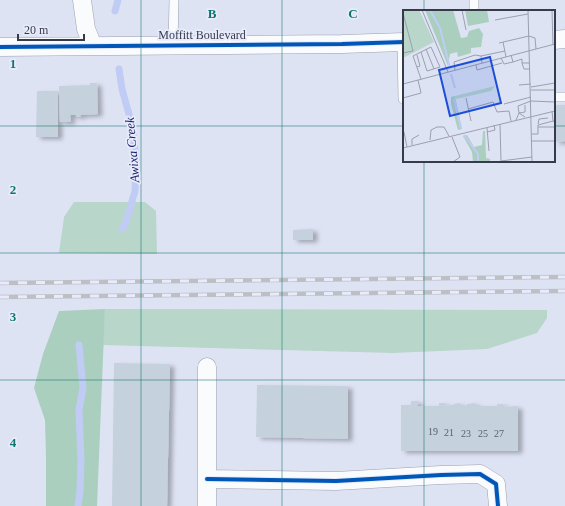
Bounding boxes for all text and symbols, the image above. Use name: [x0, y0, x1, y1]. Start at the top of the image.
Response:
text: B: [208, 6, 217, 21]
text: C: [348, 6, 358, 21]
inset map: [403, 10, 555, 162]
scale bar: [18, 16, 84, 42]
text: 20 m: [24, 23, 49, 37]
street label: Moffitt Boulevard: [158, 28, 246, 42]
text: 1: [10, 56, 16, 71]
water label: Awixa Creek: [122, 116, 142, 184]
text: 2: [10, 182, 16, 197]
text: 3: [10, 309, 17, 324]
house number: 19: [428, 426, 438, 437]
house number: 21: [444, 427, 454, 438]
house number: 23: [461, 428, 471, 439]
house number: 25: [478, 428, 488, 439]
house number: 27: [494, 428, 504, 439]
text: 4: [10, 435, 17, 450]

